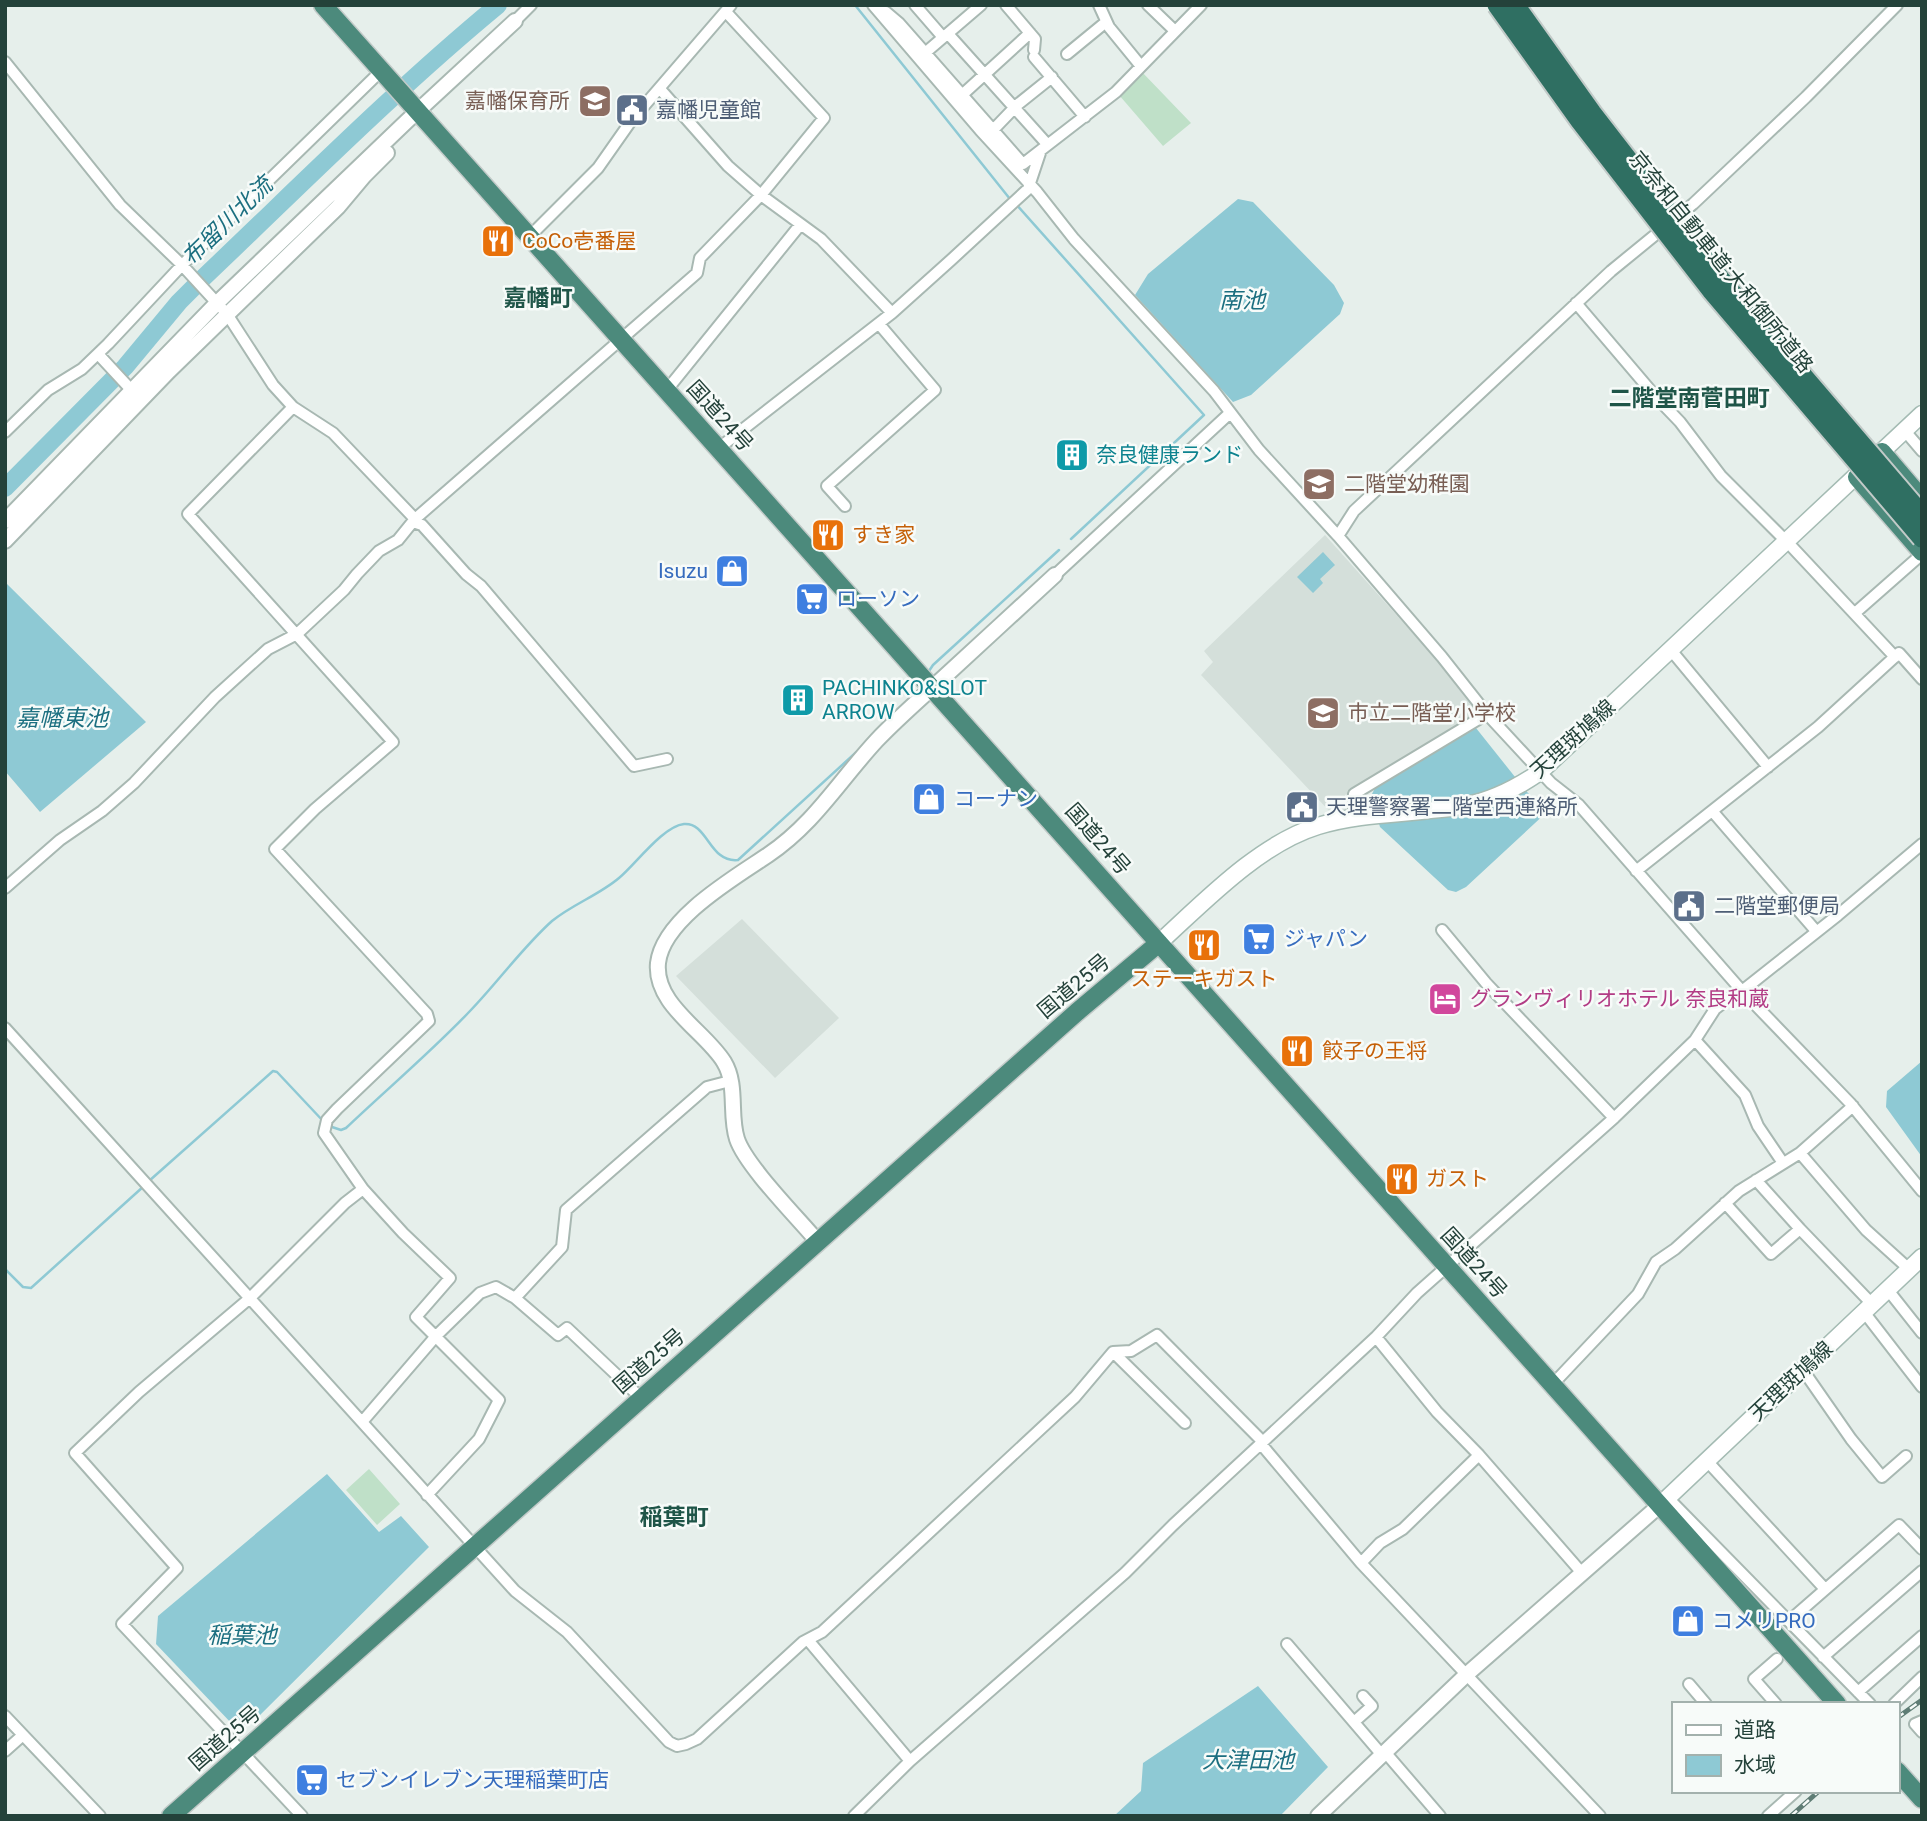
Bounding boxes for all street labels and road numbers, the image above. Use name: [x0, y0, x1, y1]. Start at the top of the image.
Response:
street label: 京奈和自動車道;大和御所道路: [1624, 147, 1818, 377]
street label: 国道24号: [682, 376, 758, 456]
street label: 天理斑鳩線: [1526, 695, 1620, 783]
street label: 国道24号: [1061, 798, 1135, 880]
street label: 国道25号: [1033, 949, 1115, 1023]
street label: 国道24号: [1436, 1223, 1512, 1303]
street label: 国道25号: [608, 1324, 690, 1398]
street label: 天理斑鳩線: [1744, 1336, 1838, 1426]
street label: 国道25号: [184, 1701, 266, 1775]

